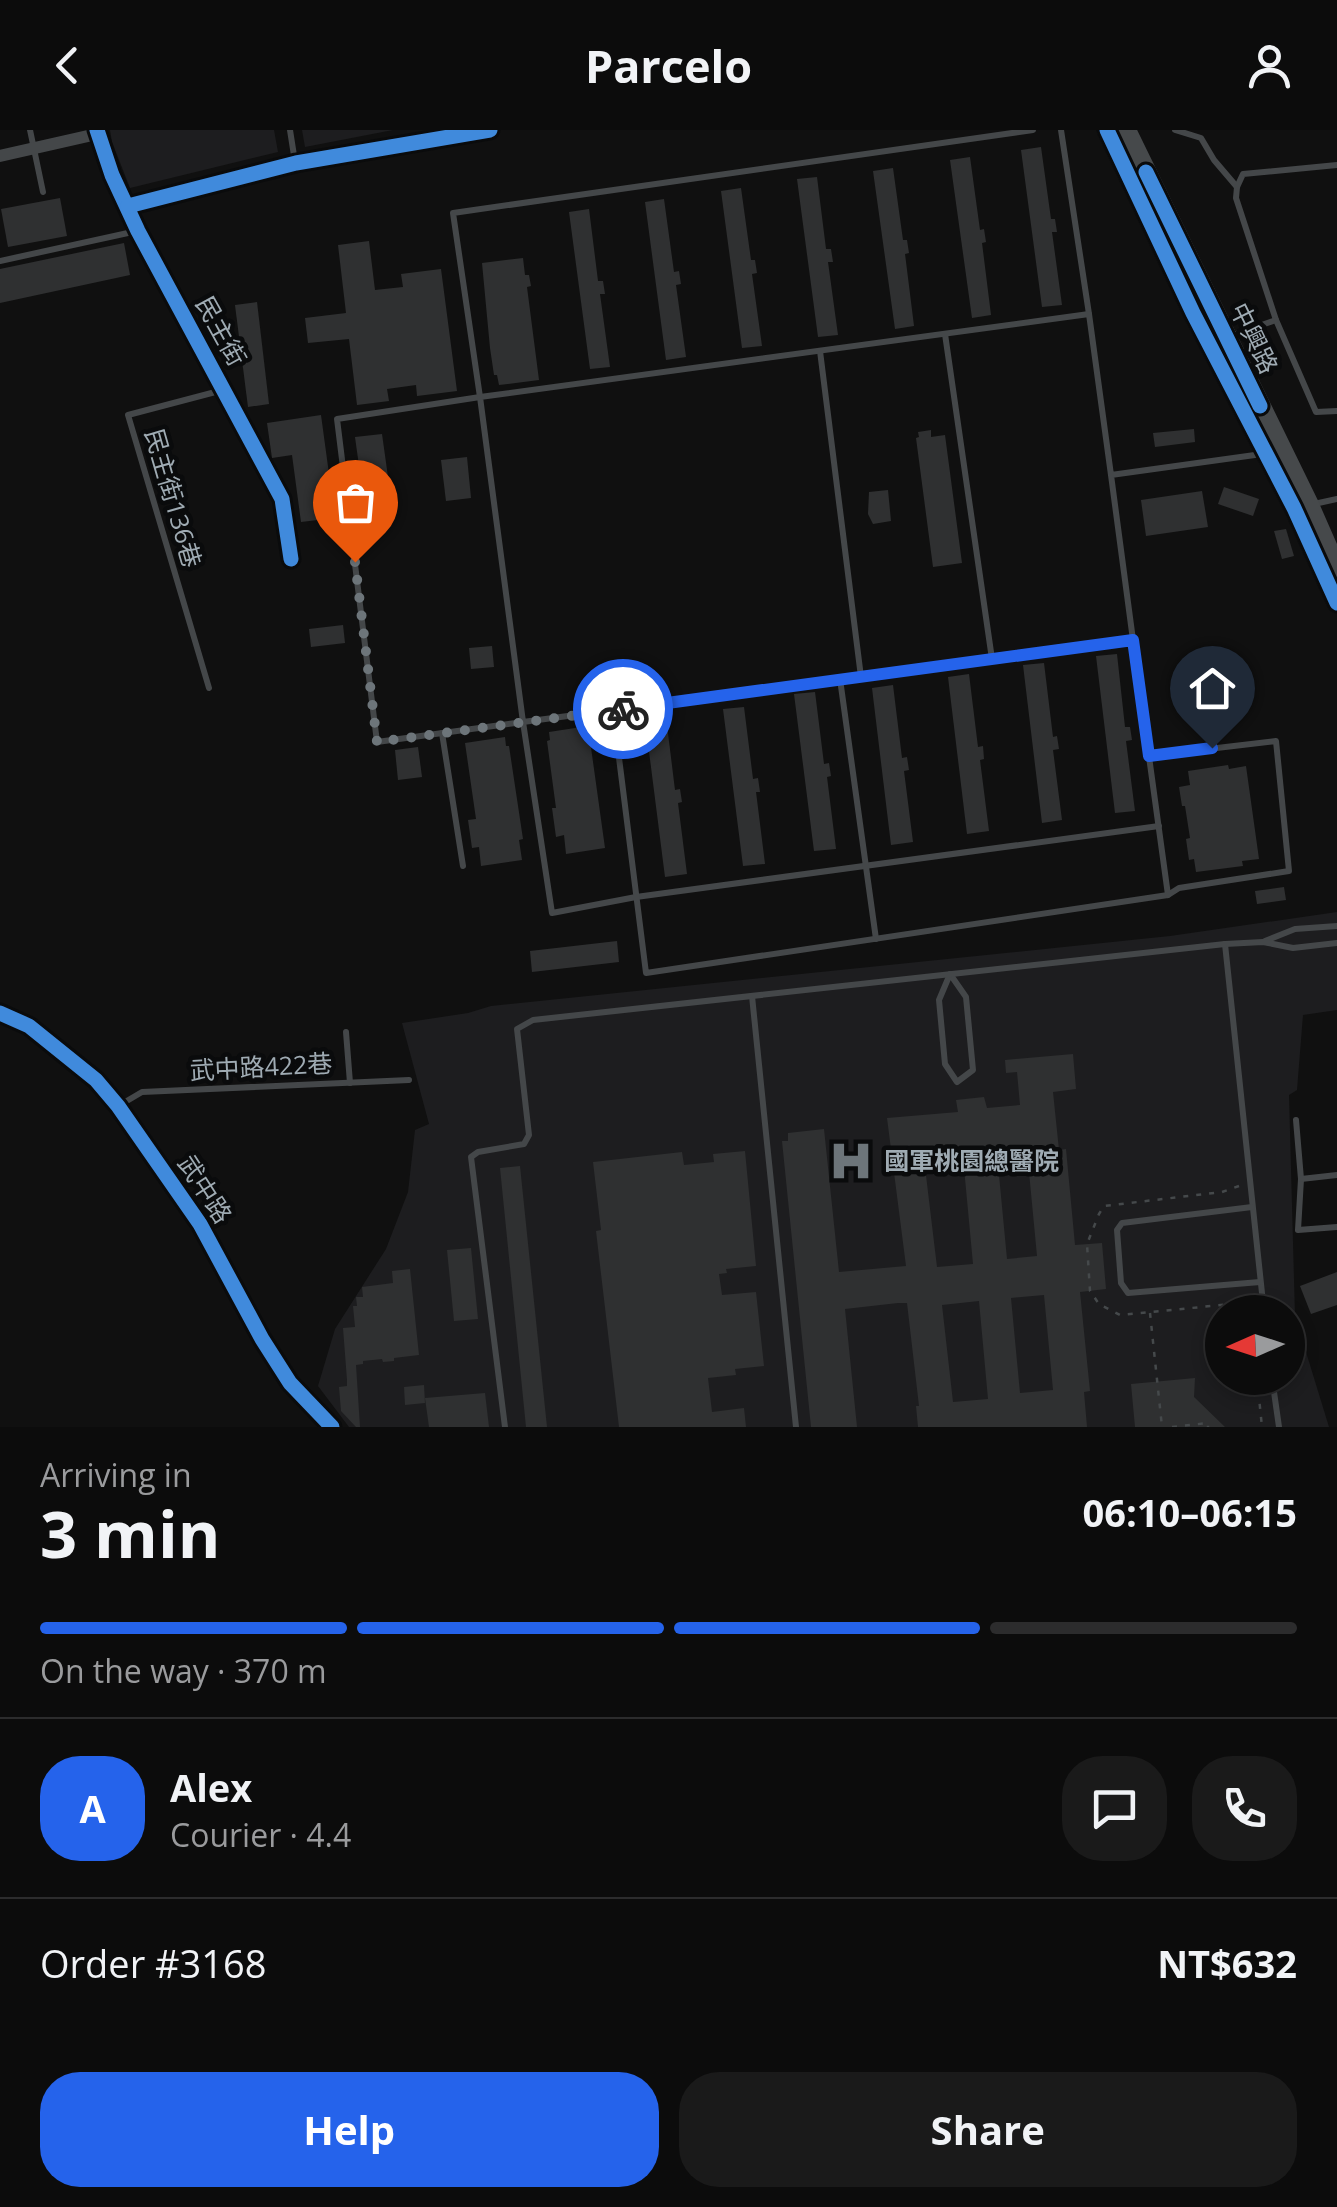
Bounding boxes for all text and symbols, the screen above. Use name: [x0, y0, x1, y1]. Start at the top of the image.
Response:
text: Parcelo: [585, 35, 752, 96]
icon: back: [40, 38, 95, 93]
icon: person: [1242, 38, 1297, 93]
street label: 民主街: [189, 289, 255, 372]
street label: 中興路: [1223, 296, 1287, 379]
street label: 民主街136巷: [138, 424, 210, 571]
pin: [313, 460, 398, 563]
icon: bag: [328, 475, 383, 530]
pin: [1170, 646, 1255, 749]
courier: [573, 659, 673, 759]
icon: home: [1185, 661, 1240, 716]
icon: bike: [596, 682, 651, 737]
street label: 武中路422巷: [189, 1045, 333, 1087]
hospital icon: 國軍桃園總醫院: [827, 1137, 875, 1185]
place label: 國軍桃園總醫院: [884, 1143, 1059, 1177]
street label: 武中路: [171, 1148, 241, 1229]
north arrow: [1205, 1295, 1305, 1395]
map controls: [1205, 1295, 1305, 1395]
text: Arriving in: [40, 1453, 192, 1496]
text: 06:10–06:15: [1083, 1486, 1297, 1538]
text: 3 min: [40, 1489, 220, 1577]
text: On the way · 370 m: [40, 1649, 327, 1692]
button: chat: [1062, 1756, 1167, 1861]
button: phone: [1192, 1756, 1297, 1861]
text: Alex: [170, 1761, 252, 1813]
text: A: [79, 1782, 106, 1834]
text: Courier · 4.4: [170, 1813, 351, 1856]
text: Order #3168: [40, 1937, 267, 1989]
text: NT$632: [1157, 1937, 1297, 1989]
button: Help: [40, 2072, 659, 2187]
button: Share: [679, 2072, 1297, 2187]

